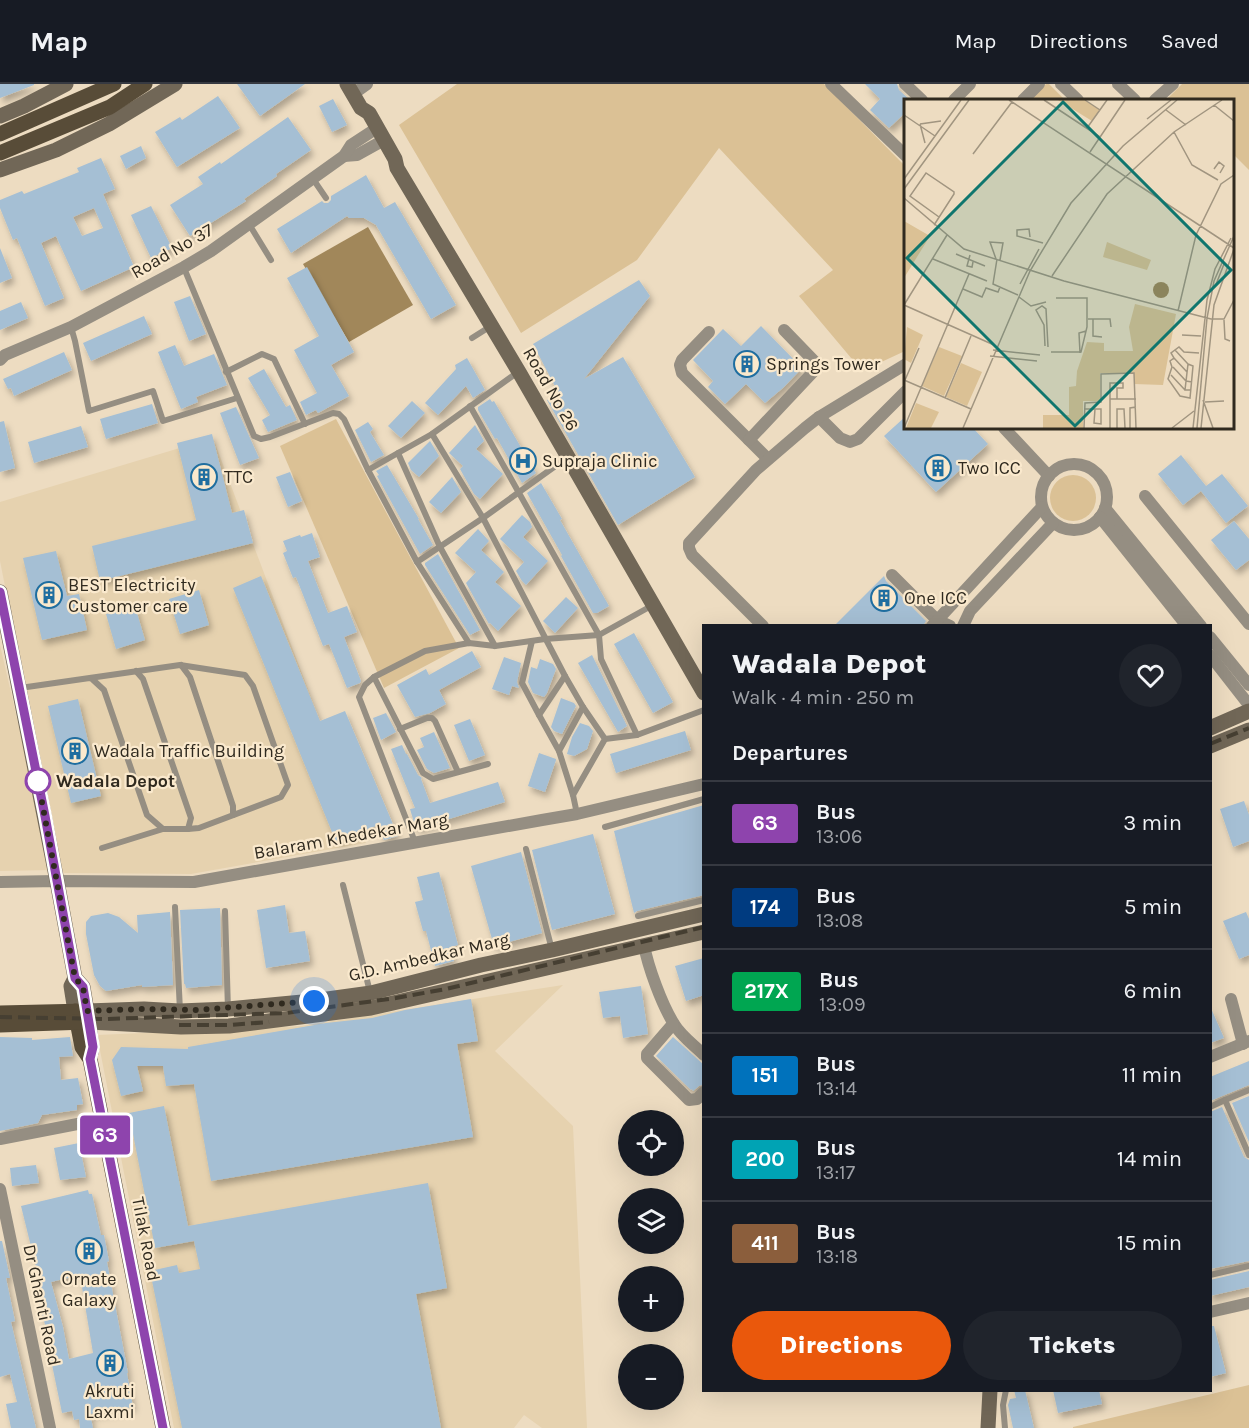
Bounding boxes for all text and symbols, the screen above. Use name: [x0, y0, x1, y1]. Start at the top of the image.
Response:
text: Map: [30, 25, 88, 58]
text: Map: [955, 29, 996, 53]
text: Directions: [1029, 29, 1128, 53]
text: Saved: [1161, 29, 1219, 53]
inset map: [904, 99, 1234, 429]
street label: Road No 37: [127, 218, 217, 283]
street label: Road No 26: [518, 343, 584, 435]
building icon: Springs Tower: [732, 349, 762, 379]
place label: Springs Tower: [766, 353, 881, 375]
hospital icon: Supraja Clinic: [508, 446, 538, 476]
place label: Supraja Clinic: [542, 450, 658, 472]
building icon: Two ICC: [923, 453, 953, 483]
place label: Two ICC: [958, 457, 1021, 479]
building icon: TTC: [189, 462, 219, 492]
place label: TTC: [224, 466, 253, 488]
place label: BEST Electricity Customer care: [68, 574, 196, 617]
building icon: BEST Electricity Customer care: [34, 580, 64, 610]
building icon: One ICC: [869, 583, 899, 613]
place label: One ICC: [904, 587, 967, 609]
button: heart: [1119, 644, 1182, 707]
text: Wadala Depot: [732, 647, 927, 680]
text: Walk · 4 min · 250 m: [732, 686, 914, 709]
building icon: Wadala Traffic Building: [60, 736, 90, 766]
place label: Wadala Traffic Building: [94, 740, 284, 762]
text: Departures: [732, 740, 848, 766]
marker: Wadala Depot: [25, 768, 51, 794]
place label: Wadala Depot: [56, 770, 175, 792]
text: Bus: [816, 799, 856, 825]
street label: Balaram Khedekar Marg: [252, 808, 450, 864]
text: 3 min: [1123, 810, 1182, 836]
text: 63: [752, 811, 778, 835]
text: 13:06: [816, 825, 862, 848]
text: Bus: [816, 883, 856, 909]
text: 5 min: [1124, 894, 1182, 920]
text: 174: [750, 895, 780, 919]
text: 13:08: [816, 909, 863, 932]
street label: G.D. Ambedkar Marg: [346, 928, 512, 986]
text: Bus: [819, 967, 859, 993]
text: 6 min: [1124, 978, 1182, 1004]
text: 217X: [744, 979, 789, 1003]
your location: [299, 986, 329, 1016]
text: 13:09: [819, 993, 866, 1016]
text: Bus: [816, 1051, 856, 1077]
text: 11 min: [1122, 1062, 1182, 1088]
text: 151: [751, 1063, 779, 1087]
text: 13:14: [816, 1077, 857, 1100]
map controls: [618, 1110, 684, 1410]
button: locate: [618, 1110, 684, 1176]
line badge: 63: [78, 1116, 132, 1154]
text: 63: [92, 1123, 118, 1147]
text: Bus: [816, 1135, 856, 1161]
text: 14 min: [1117, 1146, 1182, 1172]
text: 200: [745, 1147, 785, 1171]
text: 13:17: [816, 1161, 855, 1184]
button: layers: [618, 1188, 684, 1254]
street label: Tilak Road: [127, 1195, 165, 1283]
text: Bus: [816, 1219, 856, 1245]
text: 15 min: [1117, 1230, 1182, 1256]
text: 411: [751, 1231, 779, 1255]
building icon: Ornate Galaxy: [74, 1236, 104, 1266]
street label: Dr Ghanti Road: [18, 1242, 66, 1368]
text: 13:18: [816, 1245, 858, 1268]
button: +: [618, 1266, 684, 1332]
place label: Ornate Galaxy: [62, 1268, 117, 1311]
button: Directions: [732, 1311, 951, 1380]
button: Tickets: [963, 1311, 1182, 1380]
button: −: [618, 1344, 684, 1410]
building icon: Akruti Laxmi: [95, 1348, 125, 1378]
place label: Akruti Laxmi: [85, 1380, 135, 1423]

